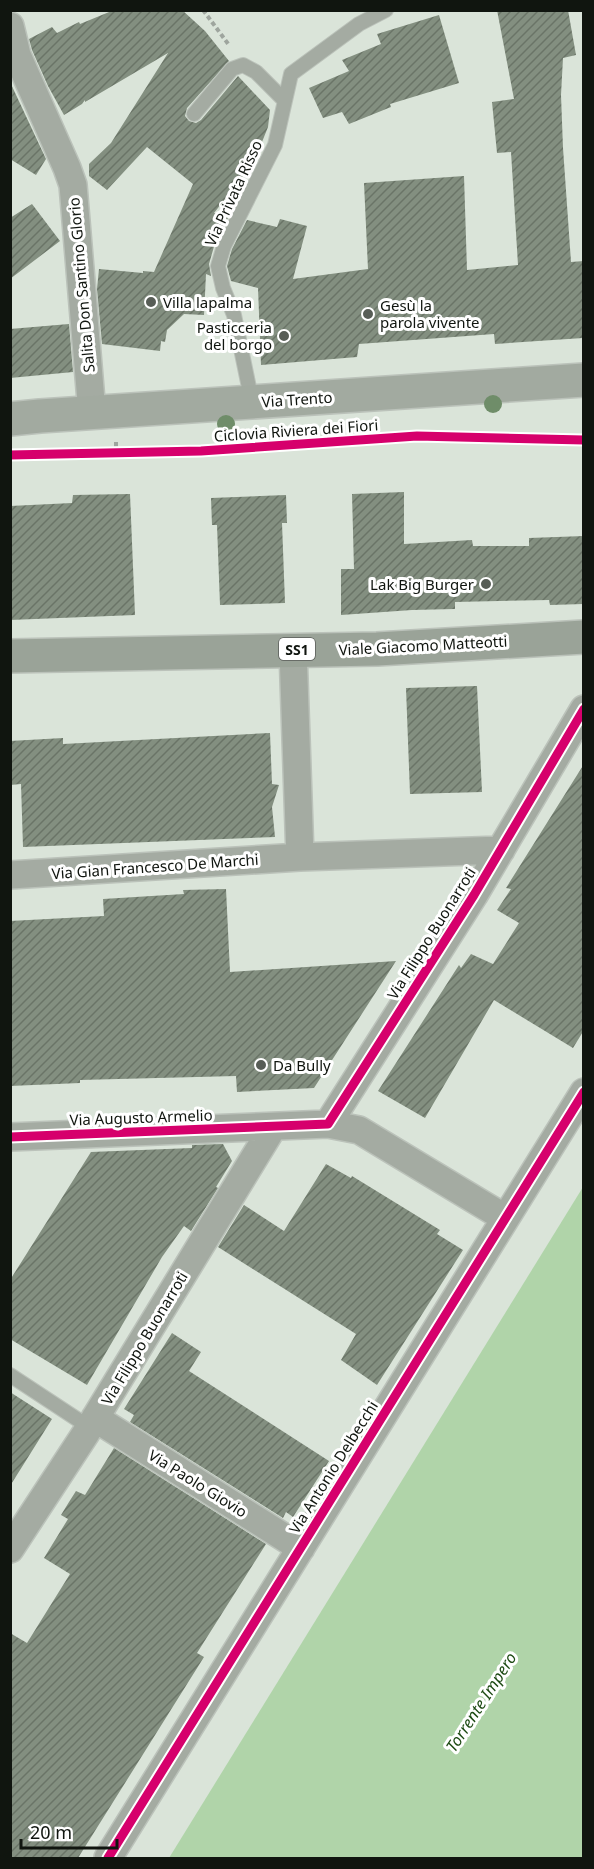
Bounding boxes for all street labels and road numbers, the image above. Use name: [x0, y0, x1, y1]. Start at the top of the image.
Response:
street label: Via Privata Risso: [200, 137, 266, 249]
street label: Salita Don Santino Glorio: [63, 197, 99, 373]
street label: Via Trento: [261, 387, 333, 411]
street label: Ciclovia Riviera dei Fiori: [213, 414, 379, 446]
street label: Viale Giacomo Matteotti: [338, 631, 508, 659]
road number: SS1: [279, 638, 315, 660]
street label: Via Gian Francesco De Marchi: [51, 849, 259, 883]
street label: Via Filippo Buonarroti: [382, 863, 480, 1003]
street label: Via Augusto Armelio: [69, 1105, 213, 1129]
street label: Via Filippo Buonarroti: [96, 1268, 192, 1408]
street label: Via Antonio Delbecchi: [284, 1397, 382, 1537]
street label: Via Paolo Giovio: [145, 1445, 251, 1521]

